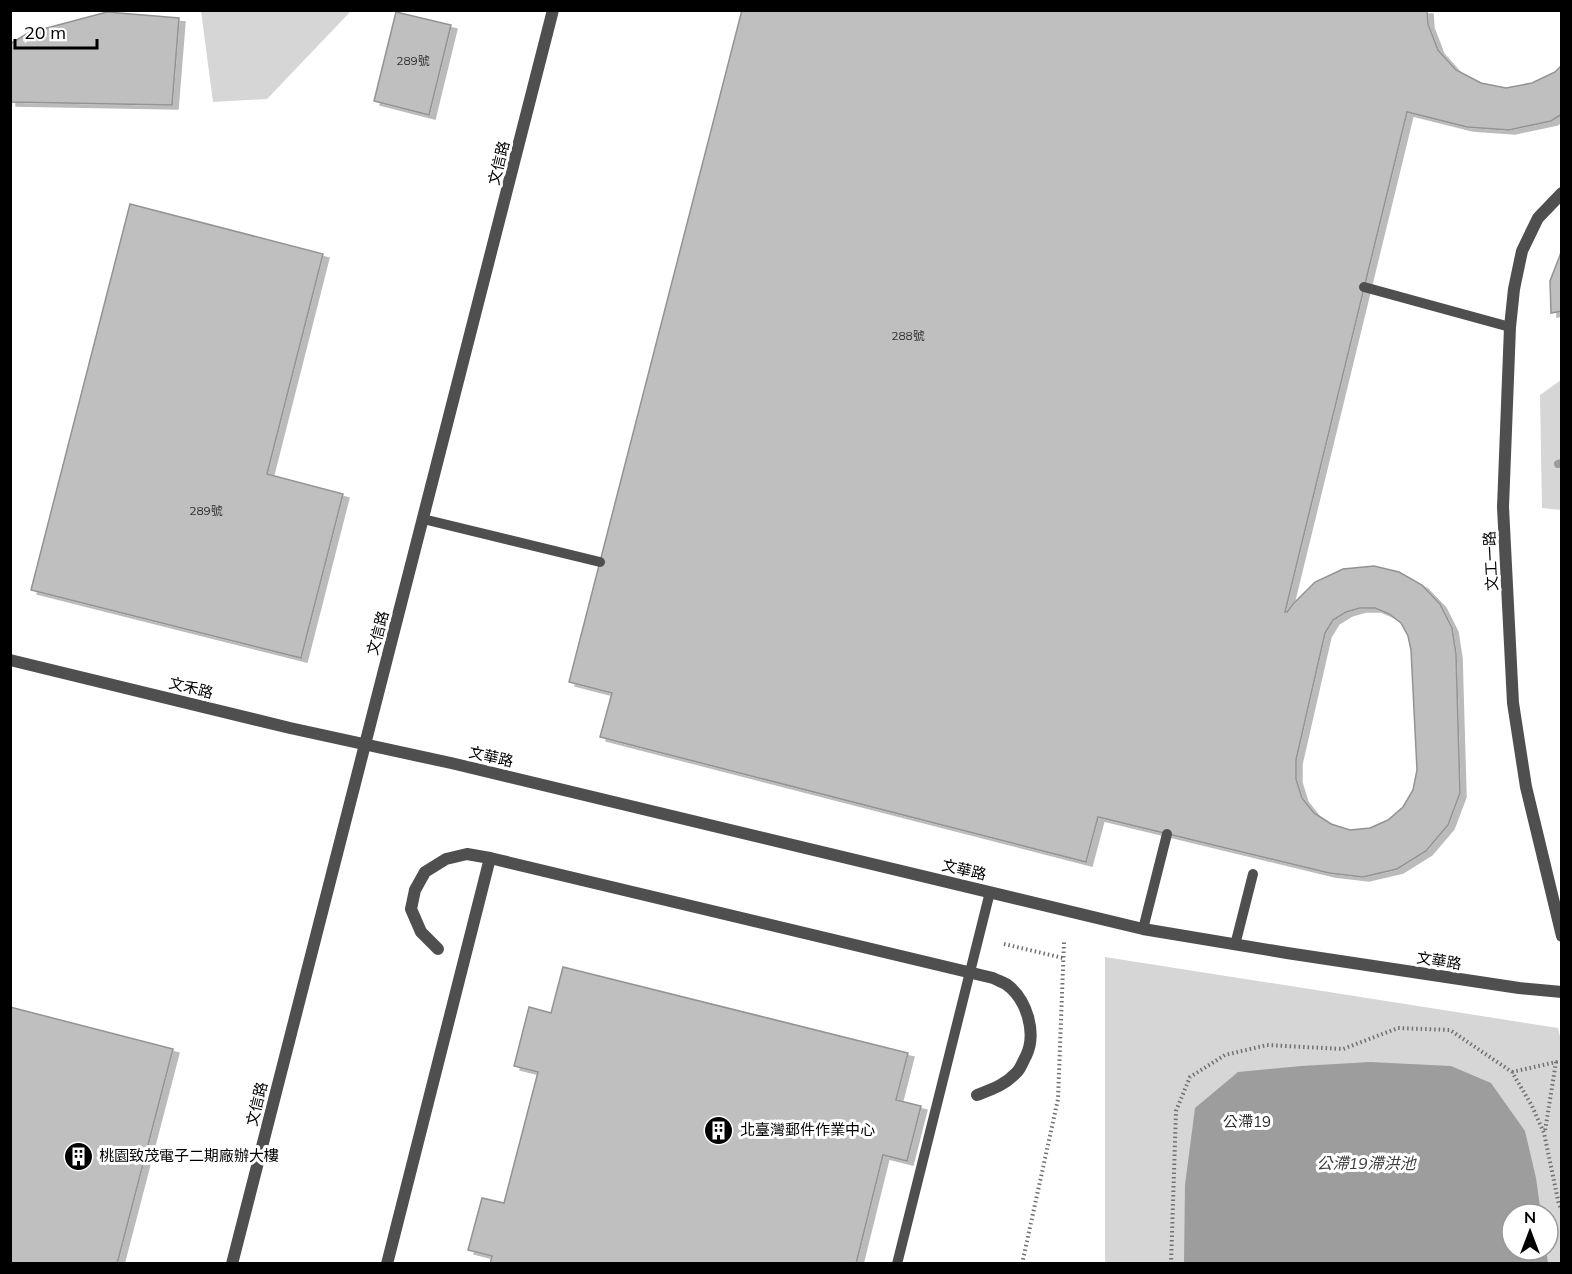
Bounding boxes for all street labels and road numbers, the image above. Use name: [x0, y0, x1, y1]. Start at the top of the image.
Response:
street label: 文信路: [484, 139, 513, 187]
street label: 文工一路: [1479, 531, 1502, 591]
street label: 文信路: [363, 609, 393, 657]
street label: 文禾路: [167, 673, 215, 702]
street label: 文華路: [467, 742, 515, 771]
street label: 文華路: [940, 855, 988, 884]
street label: 文華路: [1415, 948, 1463, 973]
street label: 文信路: [242, 1080, 271, 1128]

